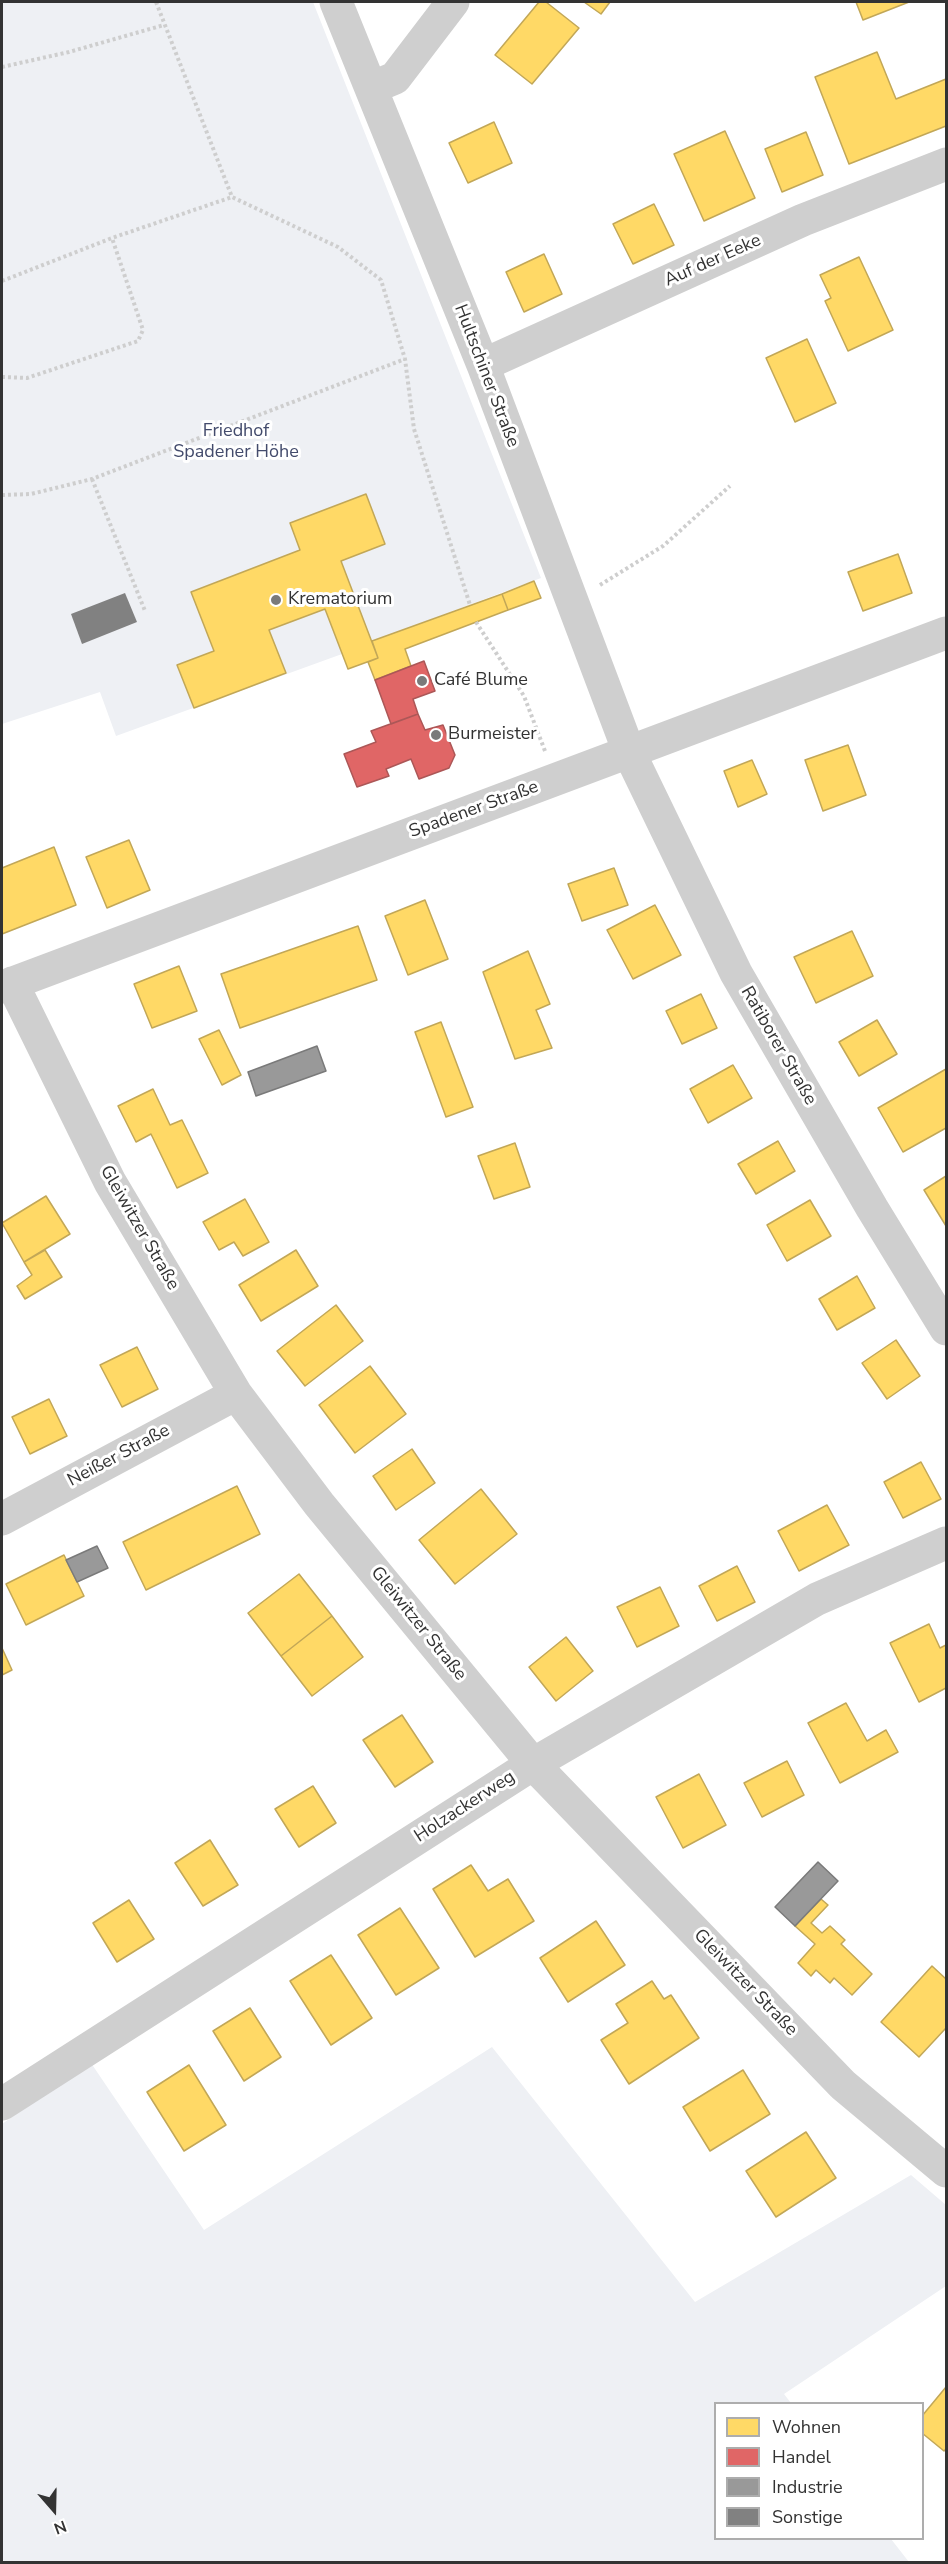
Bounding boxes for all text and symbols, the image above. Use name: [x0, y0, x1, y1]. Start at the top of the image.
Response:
street label: Auf der Eeke: [661, 230, 765, 292]
street label: Hultschiner Straße: [449, 301, 523, 451]
park label: Friedhof Spadener Höhe: [173, 421, 299, 464]
place label: Krematorium: [288, 589, 392, 611]
marker: Krematorium: [269, 593, 283, 607]
place label: Café Blume: [434, 670, 528, 692]
marker: Café Blume: [415, 674, 429, 688]
place label: Burmeister: [448, 724, 537, 746]
marker: Burmeister: [429, 728, 443, 742]
street label: Spadener Straße: [406, 777, 542, 843]
street label: Ratiborer Straße: [735, 983, 821, 1109]
street label: Gleiwitzer Straße: [95, 1162, 183, 1294]
street label: Neißer Straße: [64, 1420, 174, 1492]
street label: Gleiwitzer Straße: [365, 1563, 471, 1685]
street label: Holzackerweg: [411, 1766, 519, 1848]
street label: Gleiwitzer Straße: [688, 1925, 802, 2041]
legend: [714, 2402, 924, 2540]
text: Wohnen: [772, 2415, 841, 2439]
text: Handel: [772, 2445, 831, 2469]
text: Industrie: [772, 2475, 843, 2499]
north arrow: [24, 2480, 84, 2540]
text: Sonstige: [772, 2505, 842, 2529]
text: N: [51, 2515, 70, 2539]

